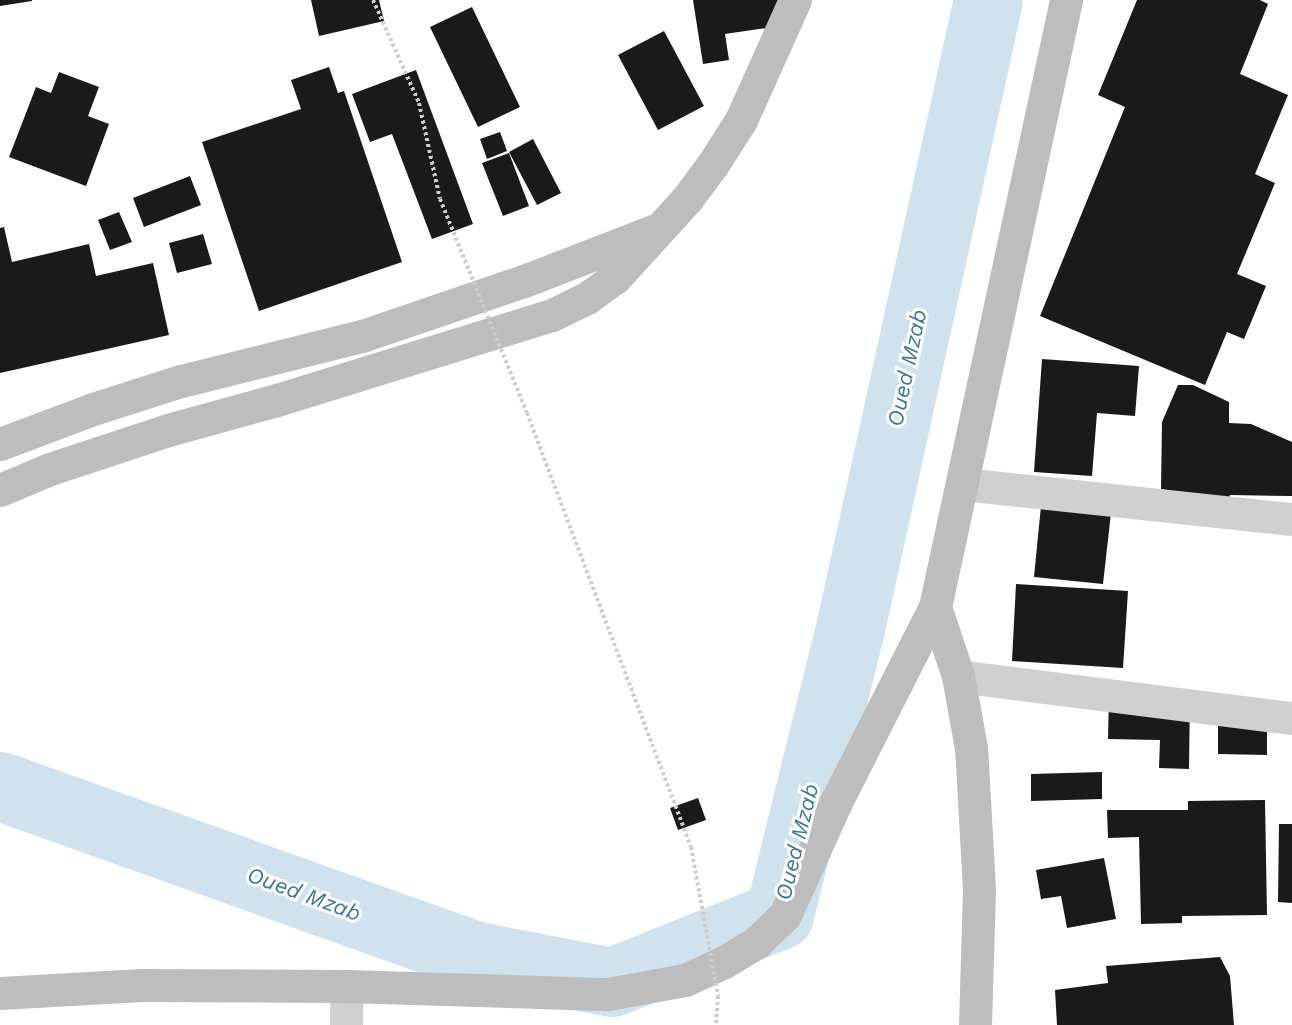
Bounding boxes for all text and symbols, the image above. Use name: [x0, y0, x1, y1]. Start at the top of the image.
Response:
water label: Oued Mzab: [882, 307, 932, 429]
water label: Oued Mzab: [770, 781, 824, 903]
water label: Oued Mzab: [243, 861, 365, 927]

